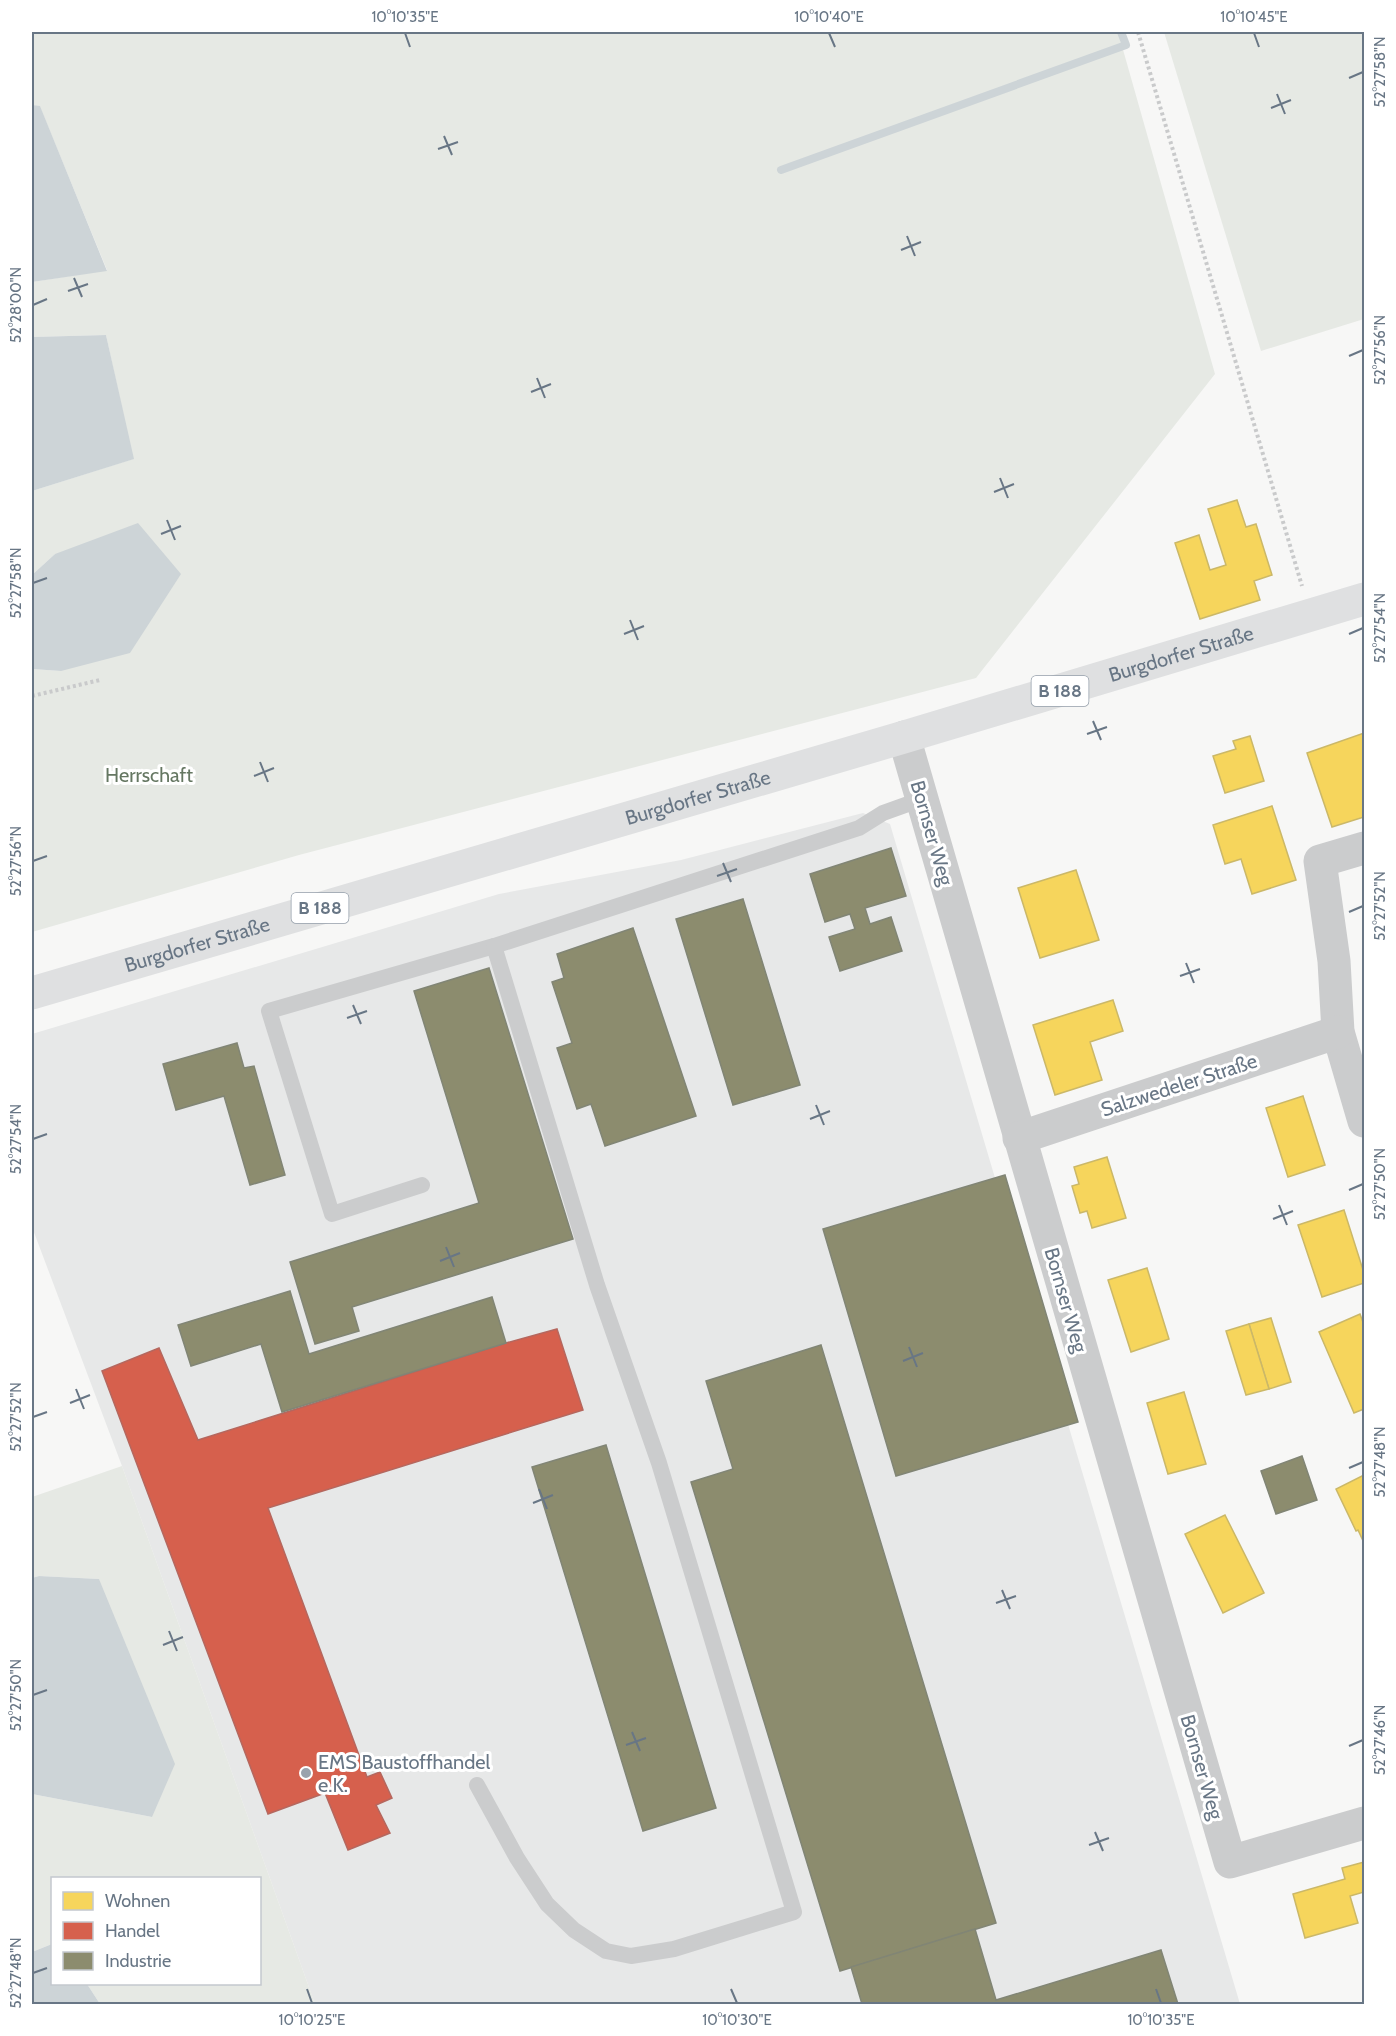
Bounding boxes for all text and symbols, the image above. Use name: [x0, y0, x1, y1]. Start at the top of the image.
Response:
text: 10°10'35"E: [371, 8, 439, 26]
text: 10°10'40"E: [794, 8, 864, 26]
text: 10°10'45"E: [1220, 8, 1288, 26]
text: 52°27'58"N: [1371, 37, 1389, 107]
text: 52°28'00"N: [7, 267, 25, 343]
text: 52°27'56"N: [1371, 315, 1389, 385]
text: 52°27'58"N: [7, 548, 25, 618]
text: 52°27'54"N: [1371, 593, 1389, 663]
street label: Burgdorfer Straße: [1106, 621, 1256, 687]
road number: B 188: [1032, 676, 1088, 706]
park label: Herrschaft: [105, 763, 193, 787]
street label: Burgdorfer Straße: [623, 765, 773, 830]
street label: Bornser Weg: [906, 778, 959, 889]
text: 52°27'56"N: [7, 826, 25, 896]
text: 52°27'52"N: [1371, 871, 1389, 941]
road number: B 188: [292, 893, 348, 923]
street label: Burgdorfer Straße: [122, 912, 272, 977]
street label: Salzwedeler Straße: [1098, 1048, 1260, 1122]
text: 52°27'54"N: [7, 1104, 25, 1174]
text: 52°27'50"N: [1371, 1148, 1389, 1220]
street label: Bornser Weg: [1040, 1245, 1093, 1356]
text: 52°27'52"N: [7, 1382, 25, 1452]
text: 52°27'48"N: [1371, 1426, 1389, 1498]
text: 52°27'50"N: [7, 1659, 25, 1731]
text: 52°27'46"N: [1371, 1705, 1389, 1775]
street label: Bornser Weg: [1176, 1712, 1229, 1823]
place label: EMS Baustoffhandel e.K.: [318, 1750, 491, 1797]
marker: EMS Baustoffhandel e.K.: [299, 1766, 313, 1780]
legend: [51, 1877, 261, 1985]
text: Wohnen: [105, 1890, 170, 1912]
text: Handel: [105, 1920, 160, 1942]
text: 52°27'48"N: [7, 1937, 25, 2009]
text: Industrie: [105, 1950, 171, 1972]
text: 10°10'25"E: [279, 2011, 345, 2029]
text: 10°10'30"E: [702, 2011, 772, 2029]
text: 10°10'35"E: [1127, 2011, 1195, 2029]

